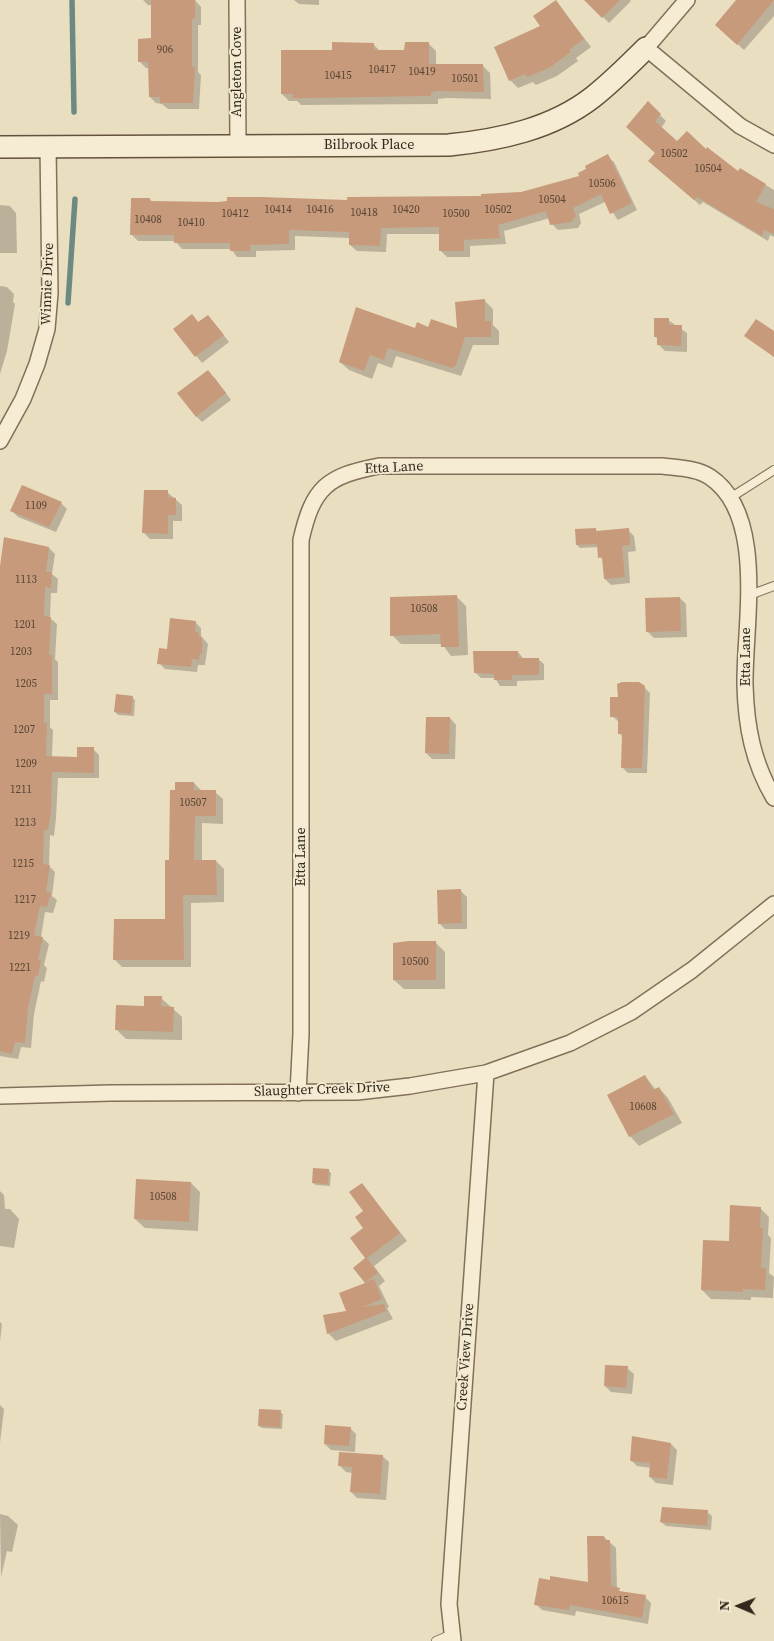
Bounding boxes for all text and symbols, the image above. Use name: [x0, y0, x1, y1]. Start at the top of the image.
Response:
street label: Angleton Cove: [229, 27, 245, 117]
house number: 906: [157, 43, 173, 57]
house number: 10417: [368, 63, 396, 77]
house number: 10419: [408, 65, 436, 79]
house number: 10415: [324, 69, 352, 83]
house number: 10501: [451, 72, 479, 86]
street label: Bilbrook Place: [324, 137, 414, 153]
house number: 10502: [660, 147, 688, 161]
house number: 10504: [694, 162, 722, 176]
house number: 10506: [588, 177, 616, 191]
house number: 10504: [538, 193, 566, 207]
house number: 10414: [264, 203, 292, 217]
house number: 10416: [306, 203, 334, 217]
house number: 10420: [392, 203, 420, 217]
house number: 10502: [484, 203, 512, 217]
house number: 10418: [350, 206, 378, 220]
house number: 10412: [221, 207, 249, 221]
house number: 10500: [442, 207, 470, 221]
house number: 10408: [134, 213, 162, 227]
house number: 10410: [177, 216, 205, 230]
street label: Winnie Drive: [38, 242, 58, 326]
street label: Etta Lane: [364, 458, 424, 478]
house number: 1109: [25, 499, 47, 513]
house number: 1113: [15, 573, 37, 587]
house number: 10508: [410, 602, 438, 616]
house number: 1201: [14, 618, 36, 632]
street label: Etta Lane: [738, 627, 754, 687]
house number: 1203: [10, 645, 32, 659]
house number: 1205: [15, 677, 37, 691]
house number: 1207: [13, 723, 35, 737]
house number: 1209: [15, 757, 37, 771]
house number: 1211: [10, 783, 32, 797]
house number: 10507: [179, 796, 207, 810]
house number: 1213: [14, 816, 36, 830]
street label: Etta Lane: [293, 827, 309, 887]
house number: 1215: [12, 857, 34, 871]
house number: 1217: [14, 893, 36, 907]
house number: 1219: [8, 929, 30, 943]
house number: 10500: [401, 955, 429, 969]
house number: 1221: [9, 961, 31, 975]
street label: Slaughter Creek Drive: [254, 1079, 390, 1101]
house number: 10608: [629, 1100, 657, 1114]
house number: 10508: [149, 1190, 177, 1204]
street label: Creek View Drive: [454, 1303, 478, 1411]
north arrow: [714, 1581, 764, 1631]
house number: 10615: [601, 1594, 629, 1608]
text: N: [714, 1600, 734, 1611]

